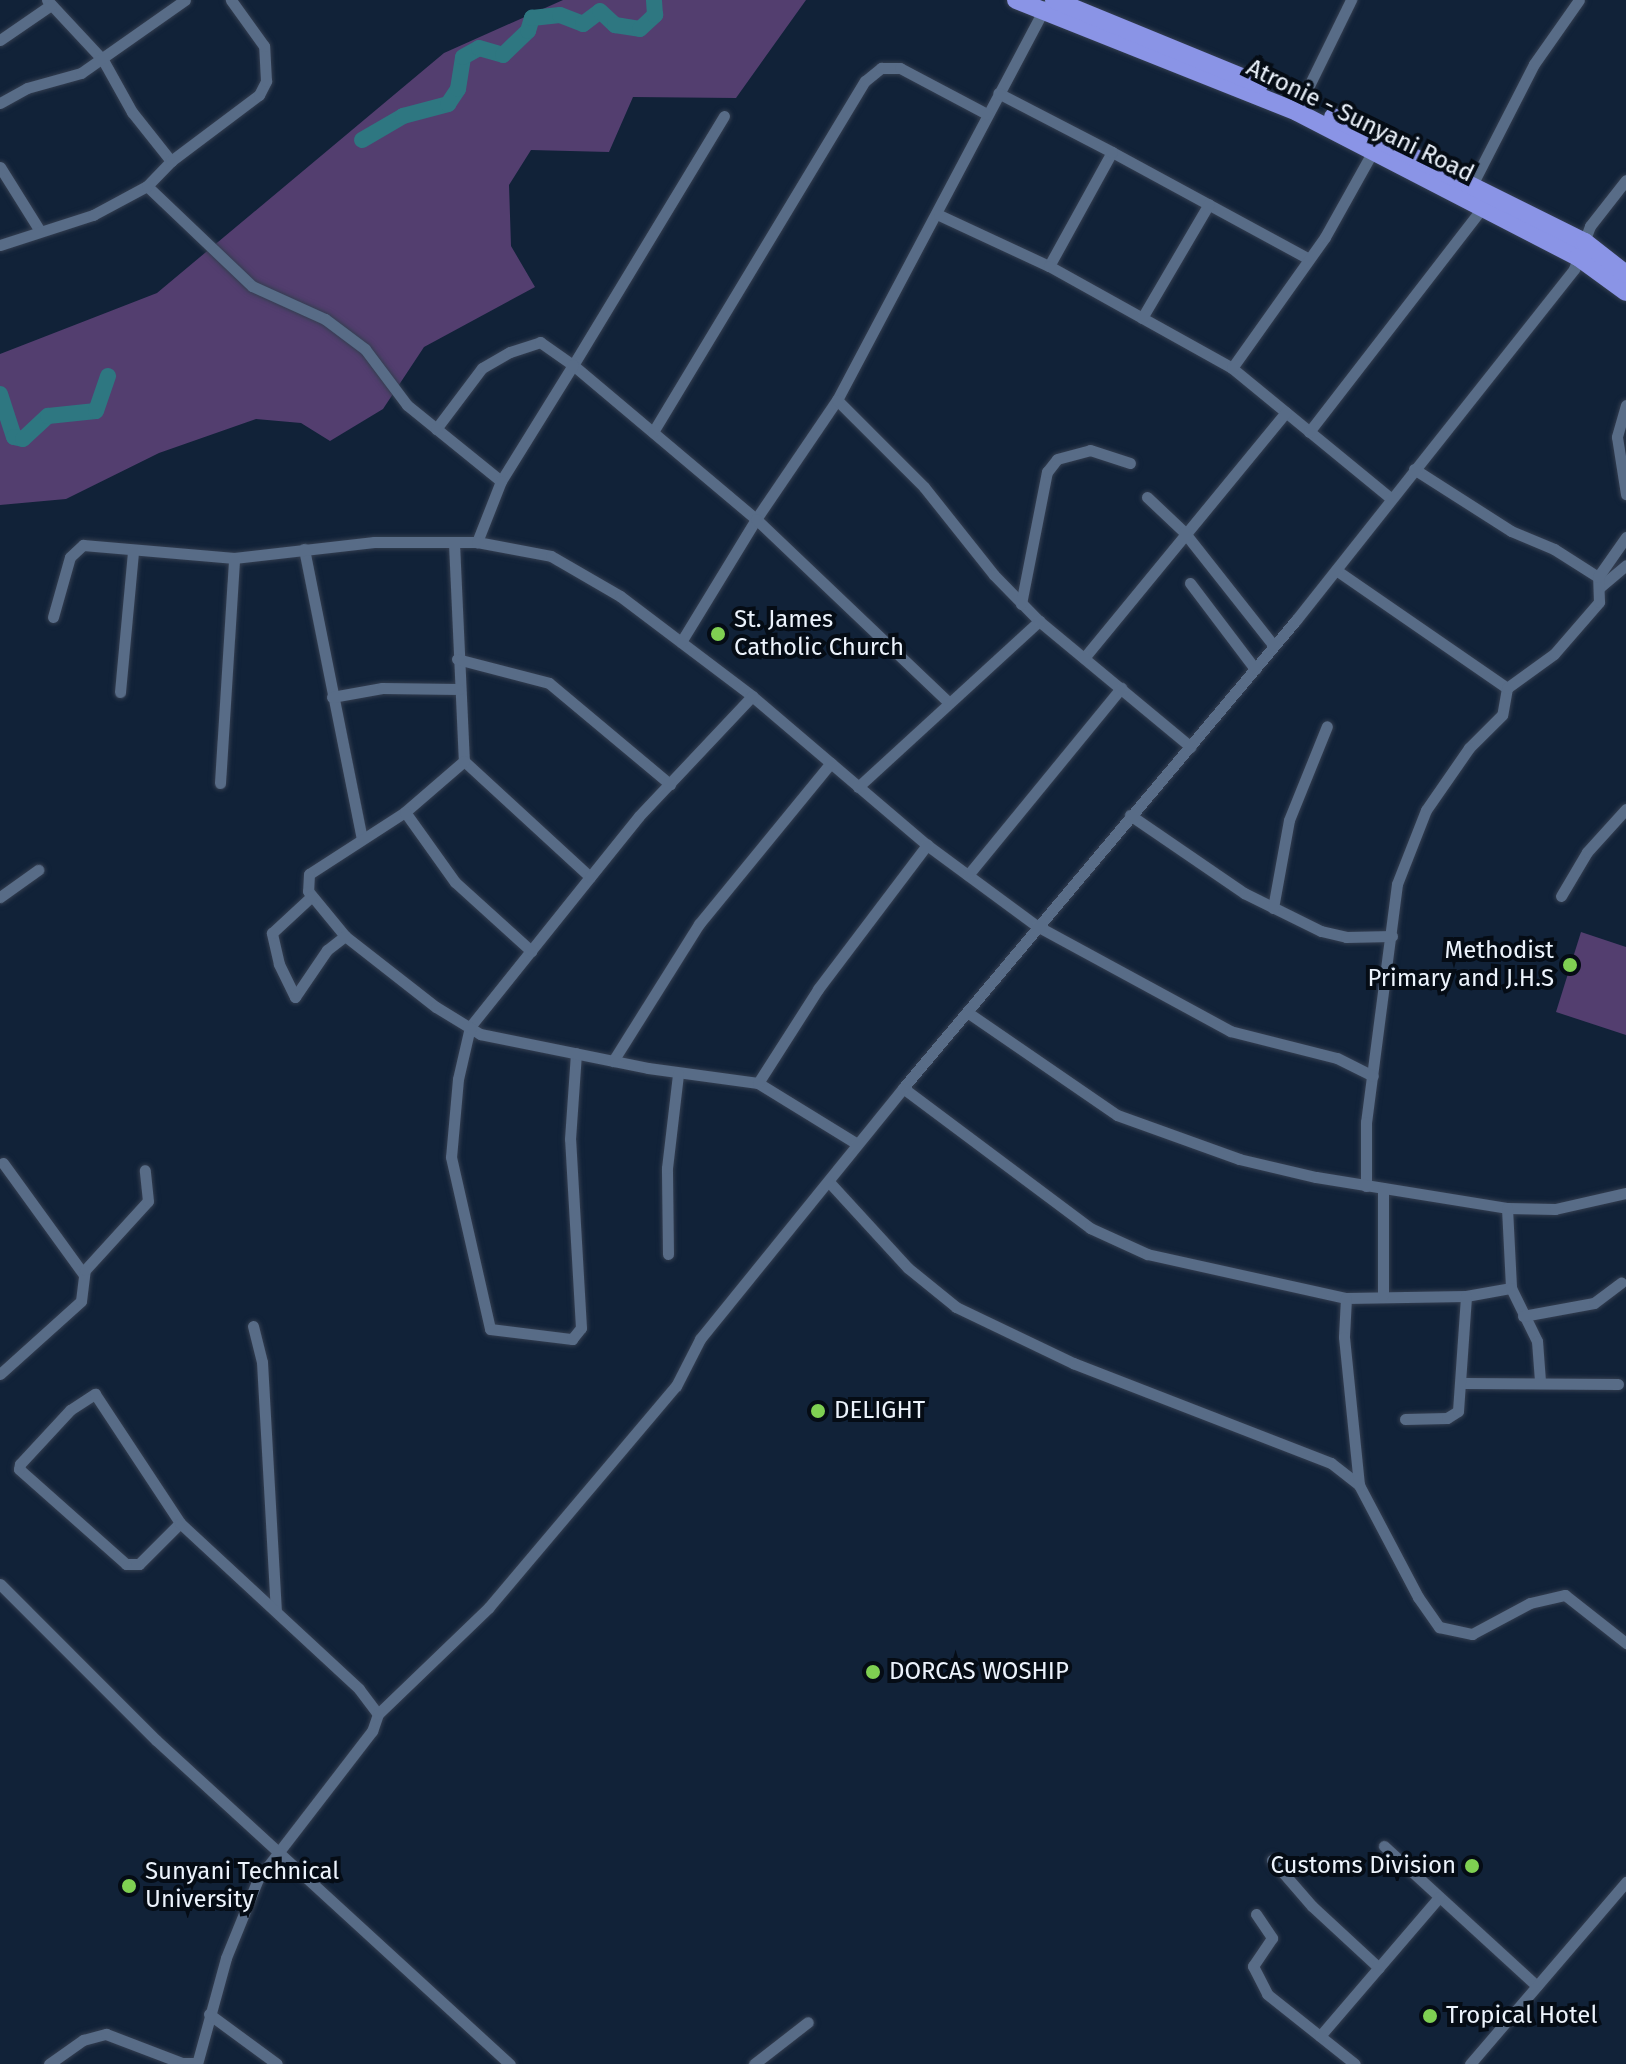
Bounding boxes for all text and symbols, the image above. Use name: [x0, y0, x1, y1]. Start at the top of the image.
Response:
street label: Atronie - Sunyani Road: [1242, 53, 1478, 189]
place label: St. James Catholic Church: [734, 606, 904, 662]
marker: St. James Catholic Church: [709, 625, 727, 643]
place label: Methodist Primary and J.H.S: [1367, 937, 1554, 993]
marker: Methodist Primary and J.H.S: [1561, 956, 1579, 974]
place label: DELIGHT: [834, 1397, 925, 1425]
marker: DELIGHT: [809, 1402, 827, 1420]
place label: DORCAS WOSHIP: [889, 1658, 1069, 1686]
marker: DORCAS WOSHIP: [864, 1663, 882, 1681]
place label: Customs Division: [1270, 1852, 1456, 1880]
marker: Customs Division: [1463, 1857, 1481, 1875]
place label: Sunyani Technical University: [145, 1858, 339, 1914]
marker: Sunyani Technical University: [120, 1877, 138, 1895]
place label: Tropical Hotel: [1446, 2002, 1597, 2030]
marker: Tropical Hotel: [1421, 2007, 1439, 2025]

